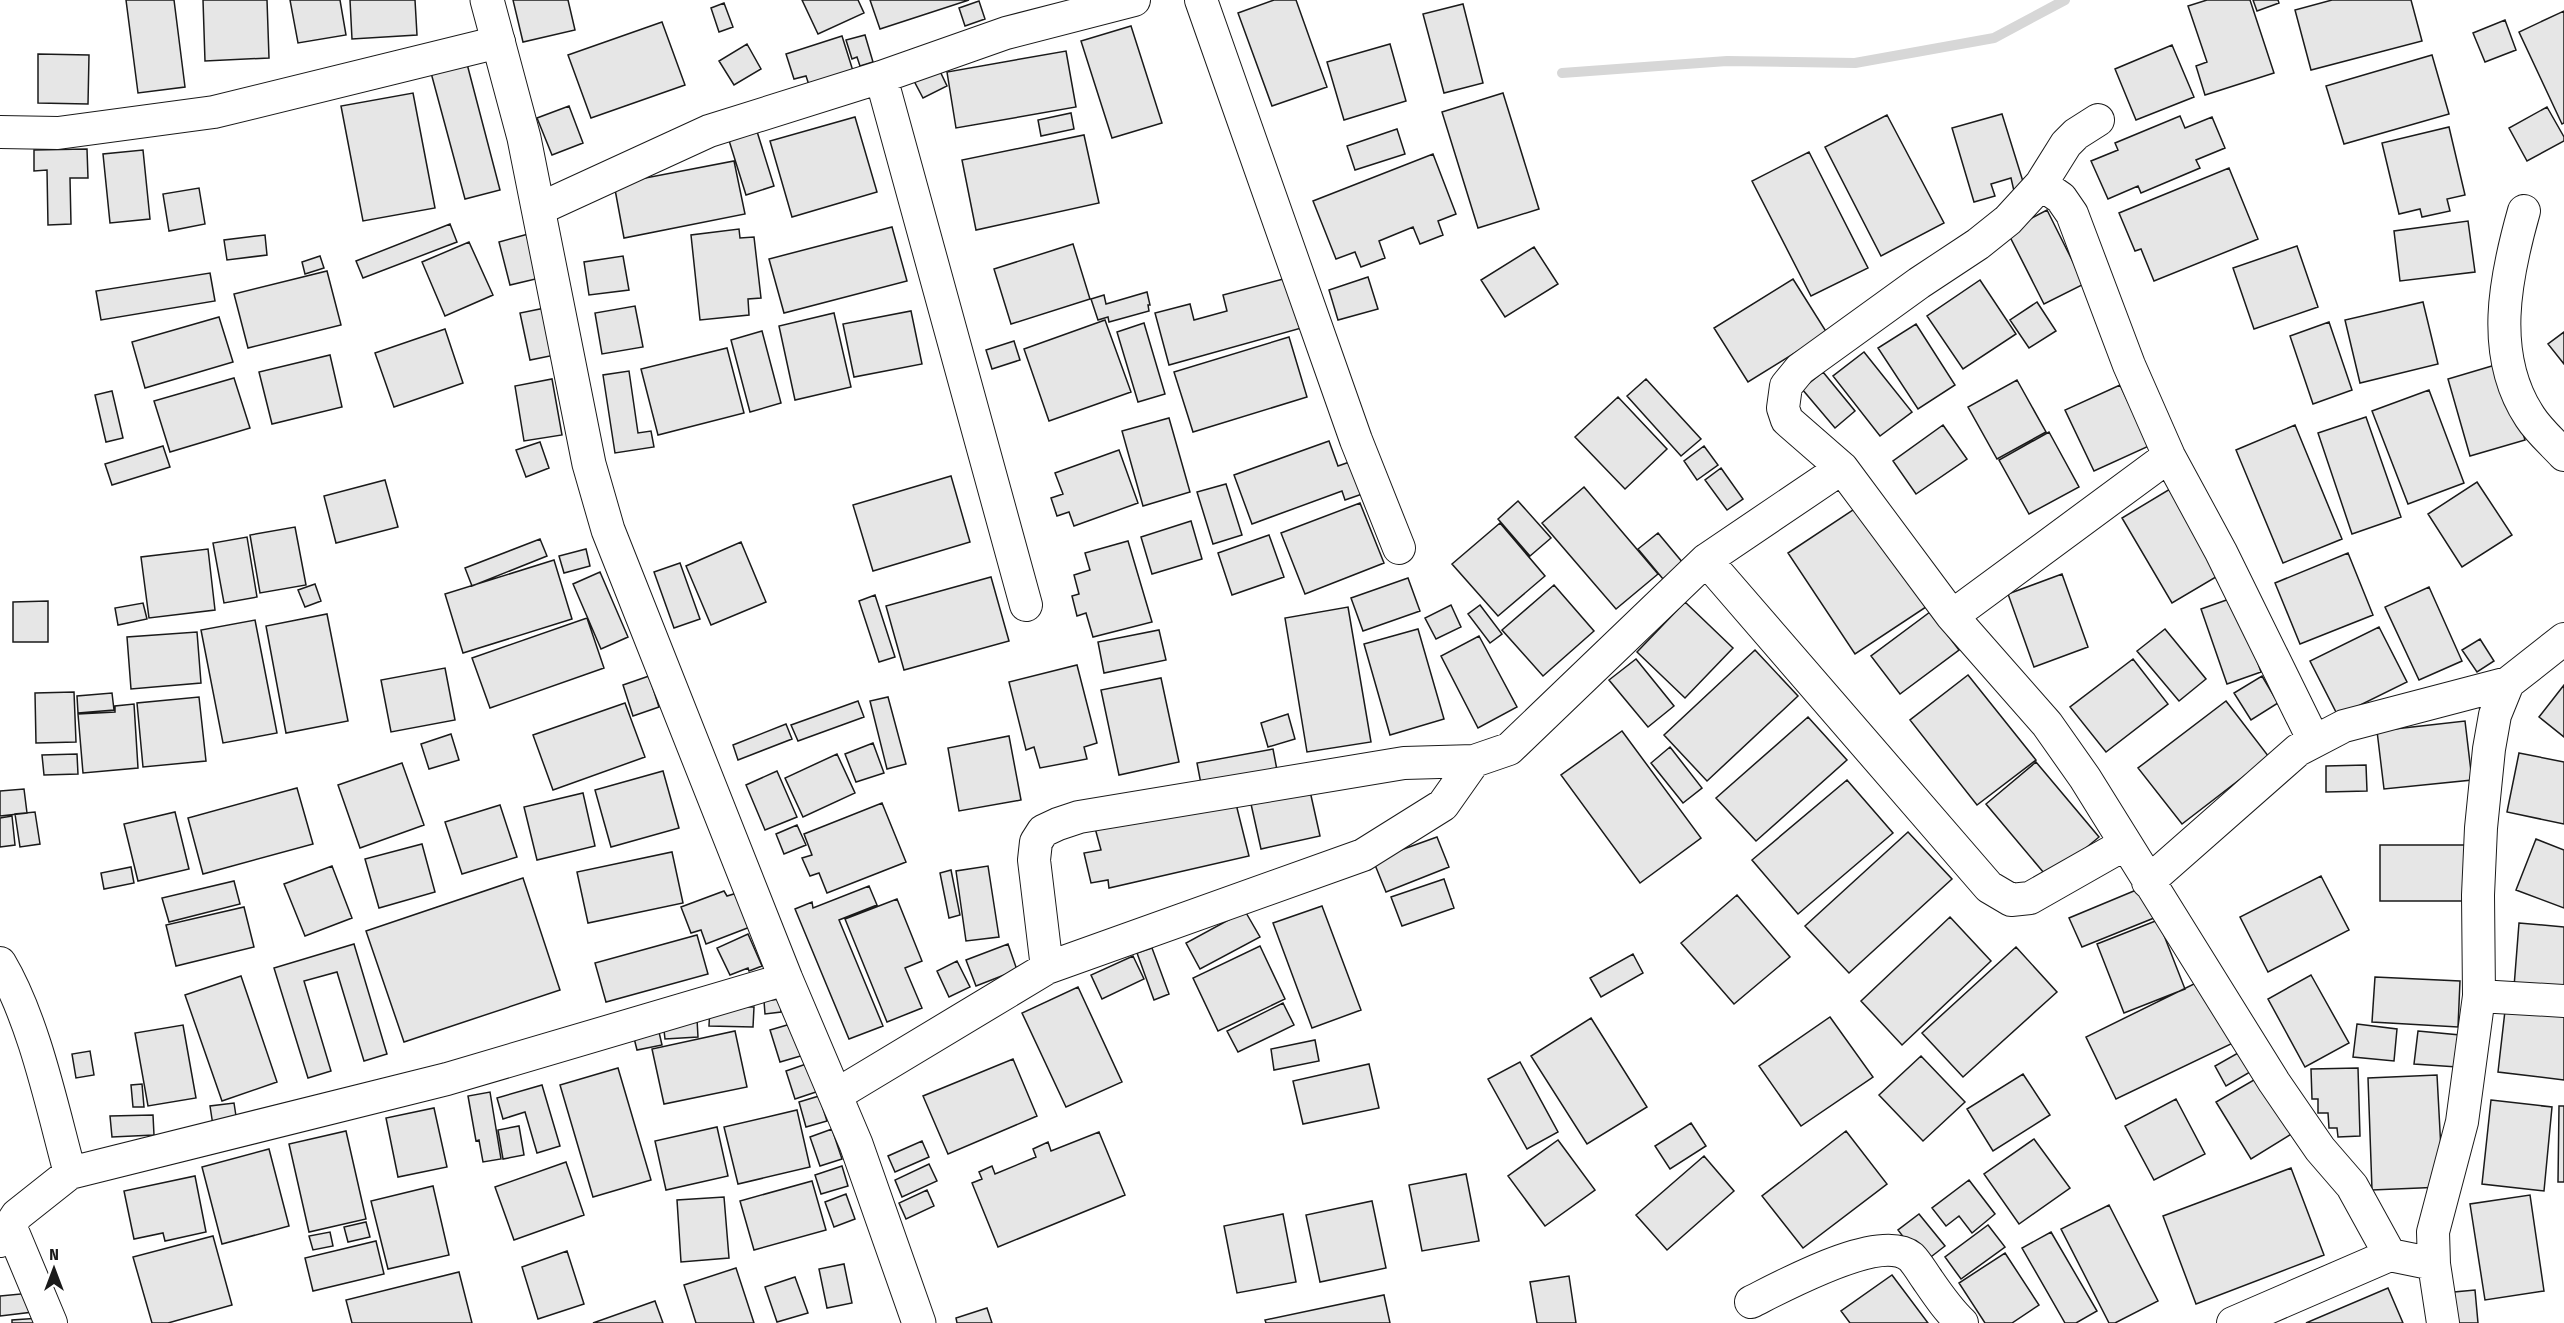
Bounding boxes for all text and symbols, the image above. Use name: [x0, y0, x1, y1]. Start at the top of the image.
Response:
north arrow: [24, 1239, 84, 1299]
text: N: [49, 1245, 59, 1264]

